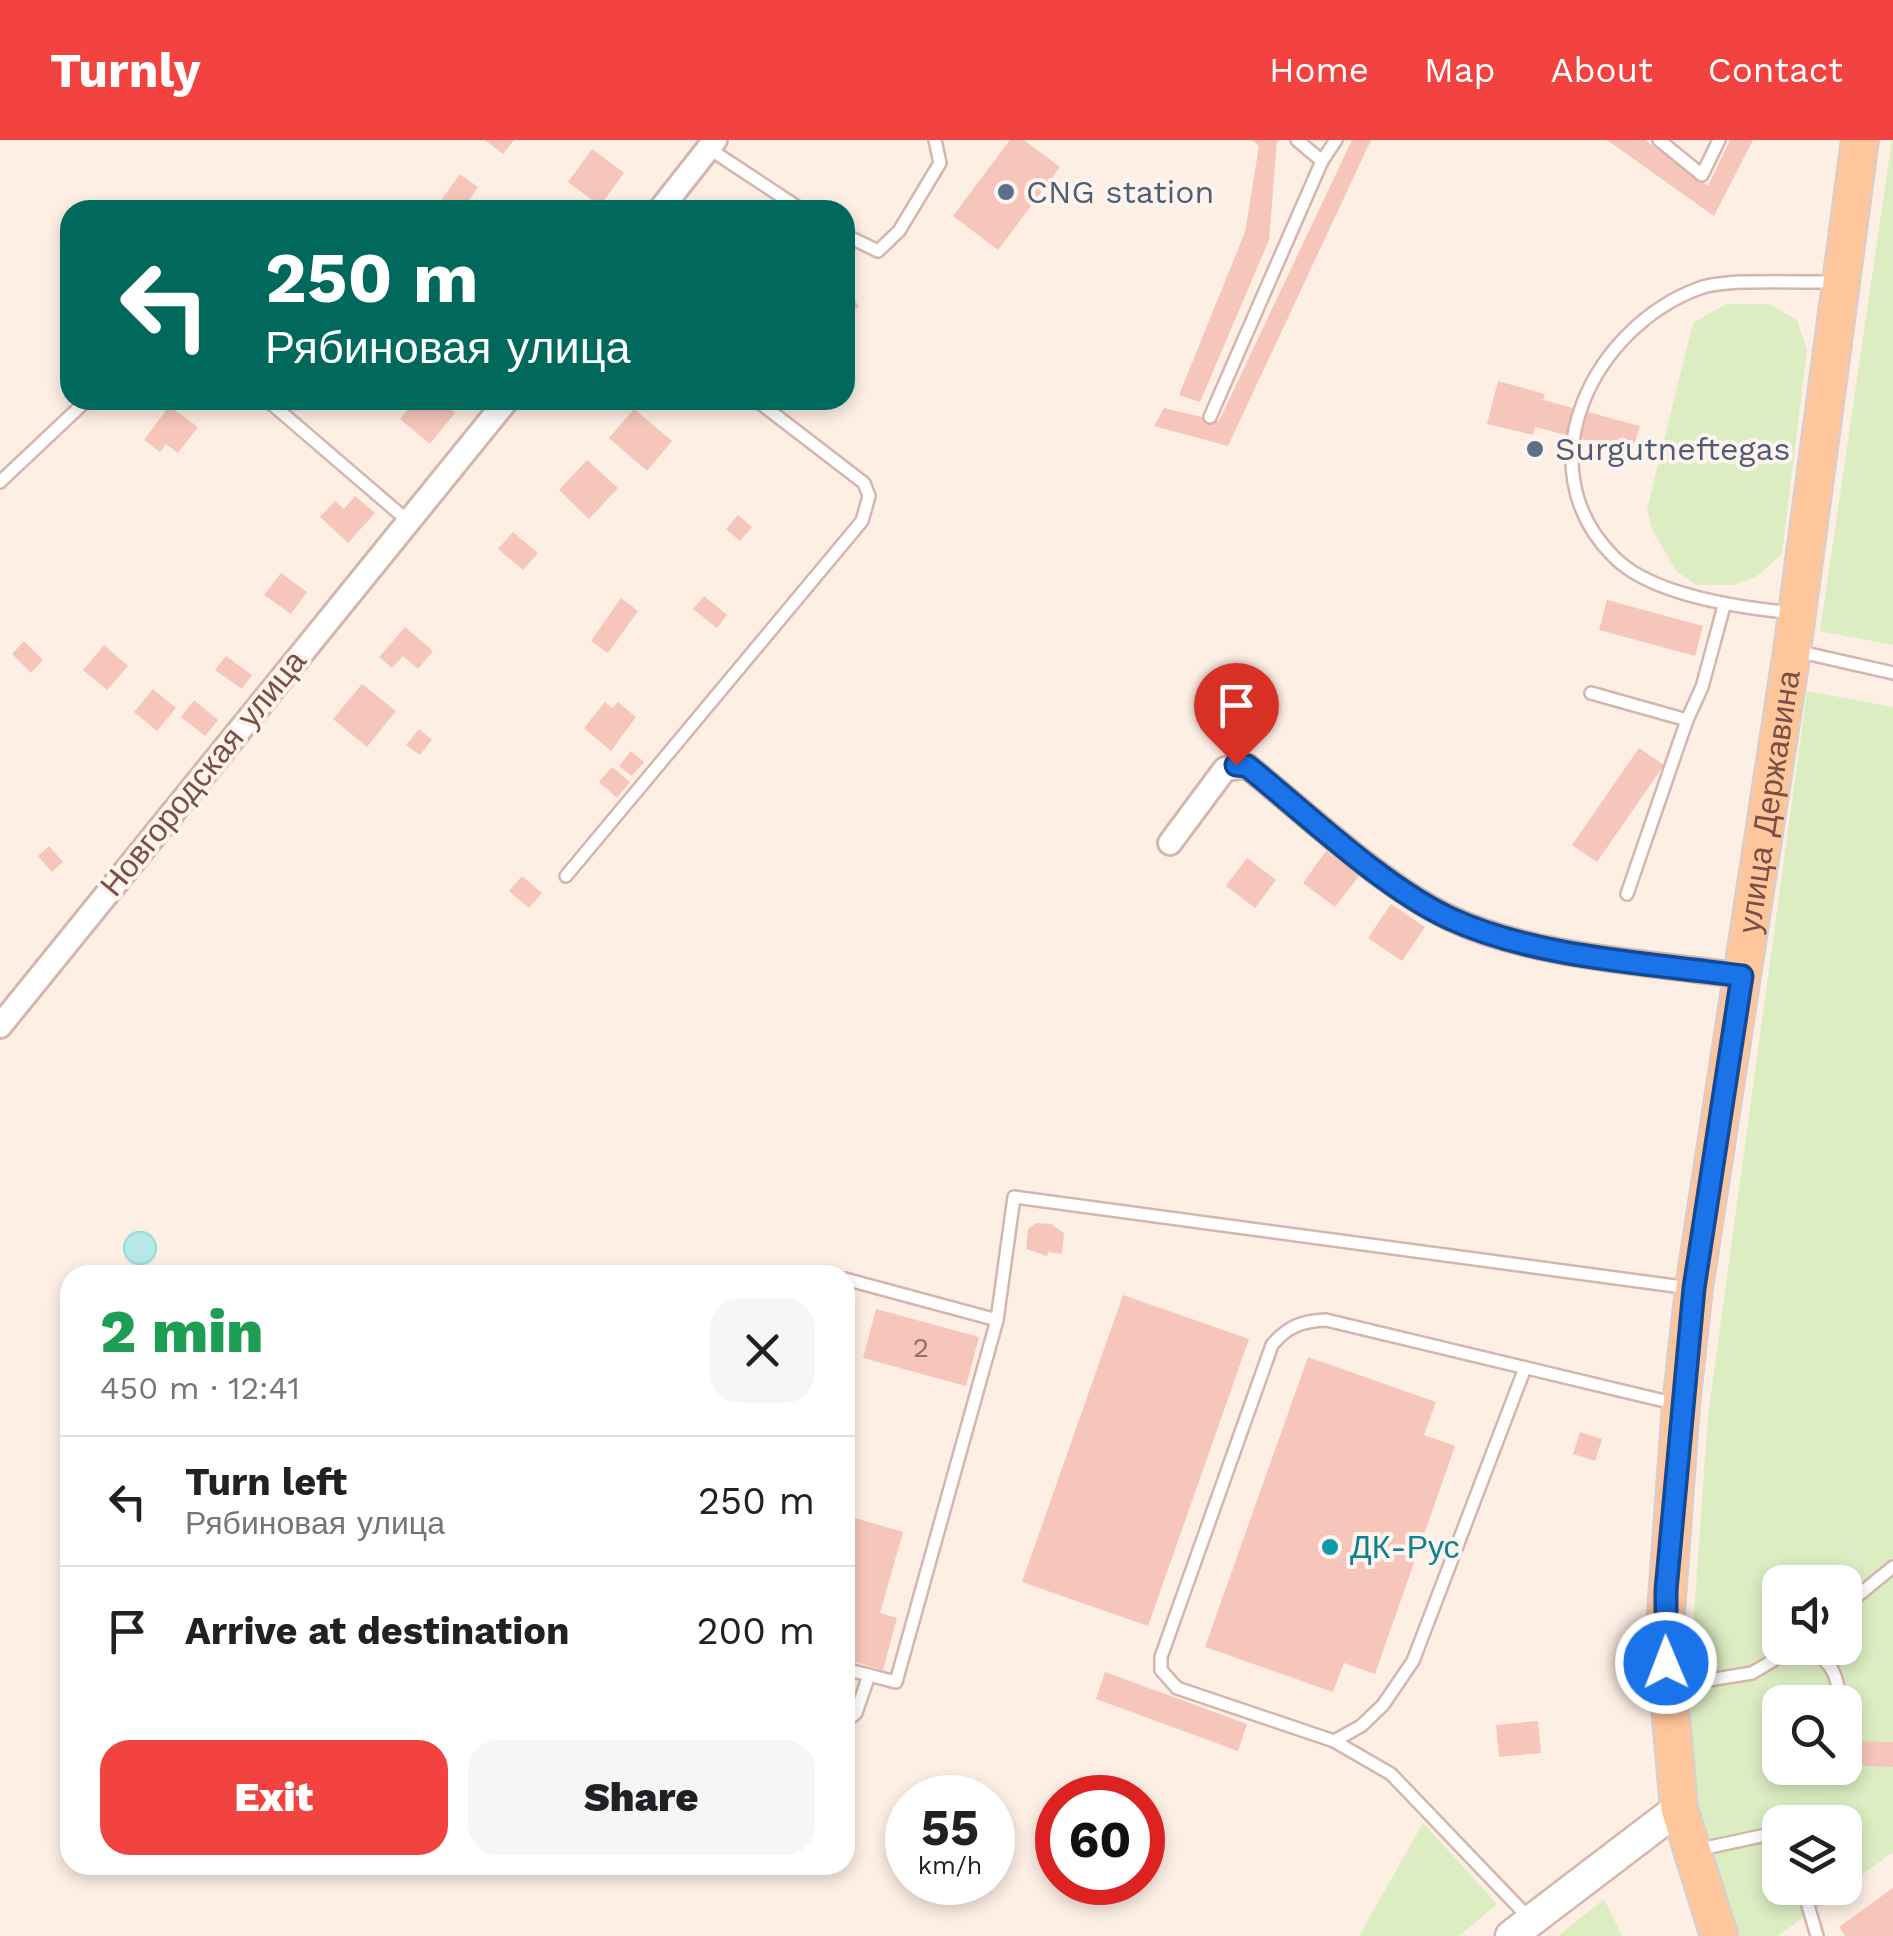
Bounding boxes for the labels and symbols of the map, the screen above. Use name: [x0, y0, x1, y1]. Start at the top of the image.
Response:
place label: CNG station: [1026, 173, 1214, 211]
marker: CNG station: [995, 181, 1017, 203]
place label: Surgutneftegas: [1555, 430, 1791, 468]
marker: Surgutneftegas: [1524, 438, 1546, 460]
street label: Новгородская улица: [92, 642, 314, 903]
pin: [1194, 663, 1279, 766]
street label: улица Державина: [1730, 667, 1808, 936]
house number: 2: [913, 1331, 929, 1364]
place label: ДК-Рус: [1350, 1528, 1460, 1566]
marker: ДК-Рус: [1319, 1536, 1341, 1558]
position arrow: [1614, 1611, 1718, 1715]
speed limit sign: 60: [1035, 1775, 1165, 1905]

